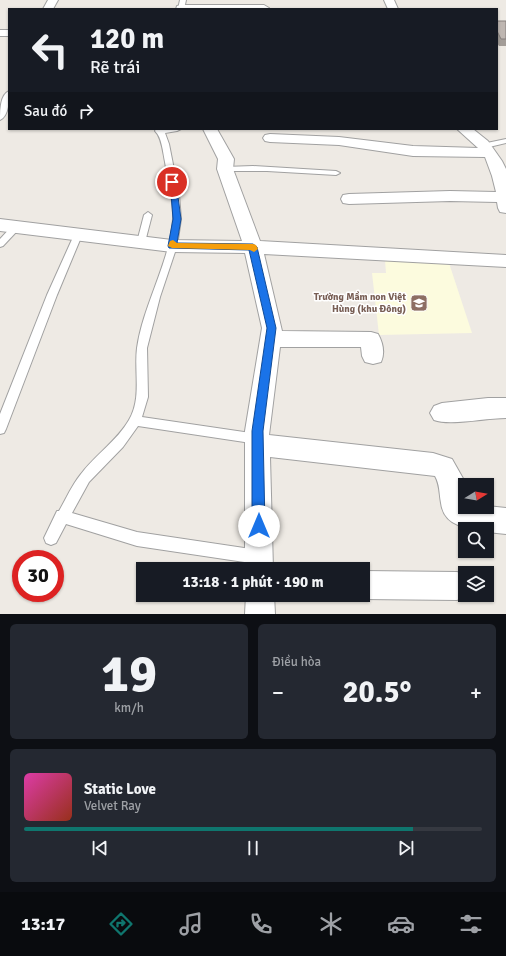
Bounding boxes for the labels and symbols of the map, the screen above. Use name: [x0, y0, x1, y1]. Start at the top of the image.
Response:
pin: [155, 165, 189, 199]
place label: Trường Mầm non Việt Hùng (khu Đông): [314, 290, 406, 315]
school or university icon: Trường Mầm non Việt Hùng (khu Đông): [409, 293, 429, 313]
north arrow: [458, 478, 494, 514]
position arrow: [238, 505, 280, 547]
speed limit sign: 30: [12, 550, 64, 602]

